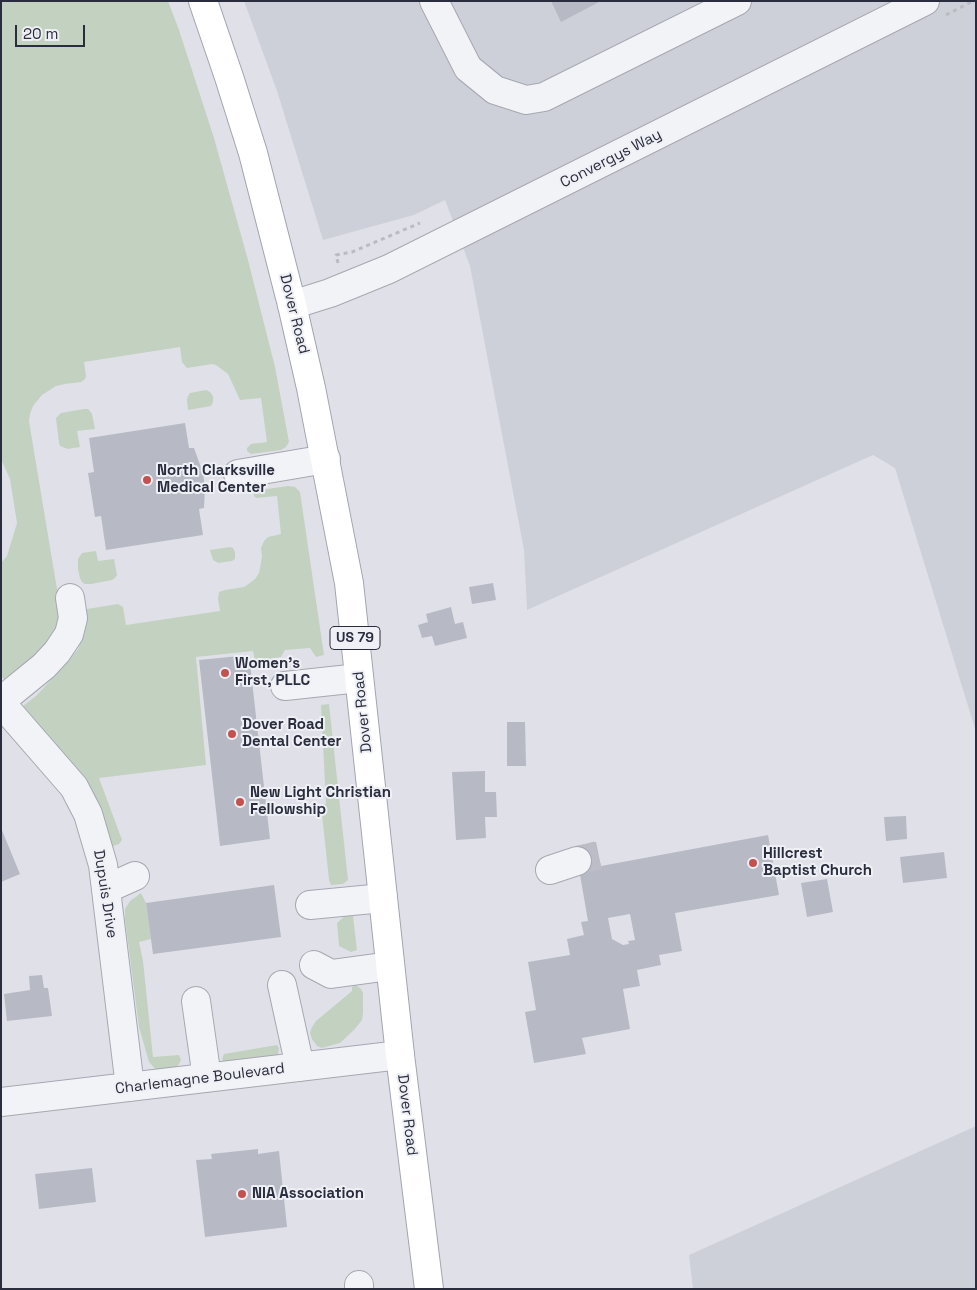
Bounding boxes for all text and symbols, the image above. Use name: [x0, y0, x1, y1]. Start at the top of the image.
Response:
scale bar: [18, 15, 88, 47]
text: 20 m: [23, 24, 58, 43]
street label: Convergys Way: [557, 126, 665, 192]
street label: Dover Road: [275, 272, 313, 356]
place label: North Clarksville Medical Center: [157, 462, 275, 497]
marker: North Clarksville Medical Center: [141, 474, 153, 486]
road number: US 79: [330, 626, 380, 650]
place label: Women's First, PLLC: [235, 655, 310, 690]
marker: Women's First, PLLC: [219, 667, 231, 679]
street label: Dover Road: [350, 670, 376, 754]
place label: Dover Road Dental Center: [242, 716, 341, 751]
marker: Dover Road Dental Center: [226, 728, 238, 740]
place label: New Light Christian Fellowship: [250, 784, 391, 819]
marker: New Light Christian Fellowship: [234, 796, 246, 808]
place label: Hillcrest Baptist Church: [763, 845, 872, 880]
street label: Dupuis Drive: [89, 848, 121, 940]
marker: Hillcrest Baptist Church: [747, 857, 759, 869]
street label: Charlemagne Boulevard: [114, 1060, 286, 1098]
street label: Dover Road: [393, 1073, 421, 1157]
place label: NIA Association: [252, 1185, 364, 1203]
marker: NIA Association: [236, 1188, 248, 1200]

